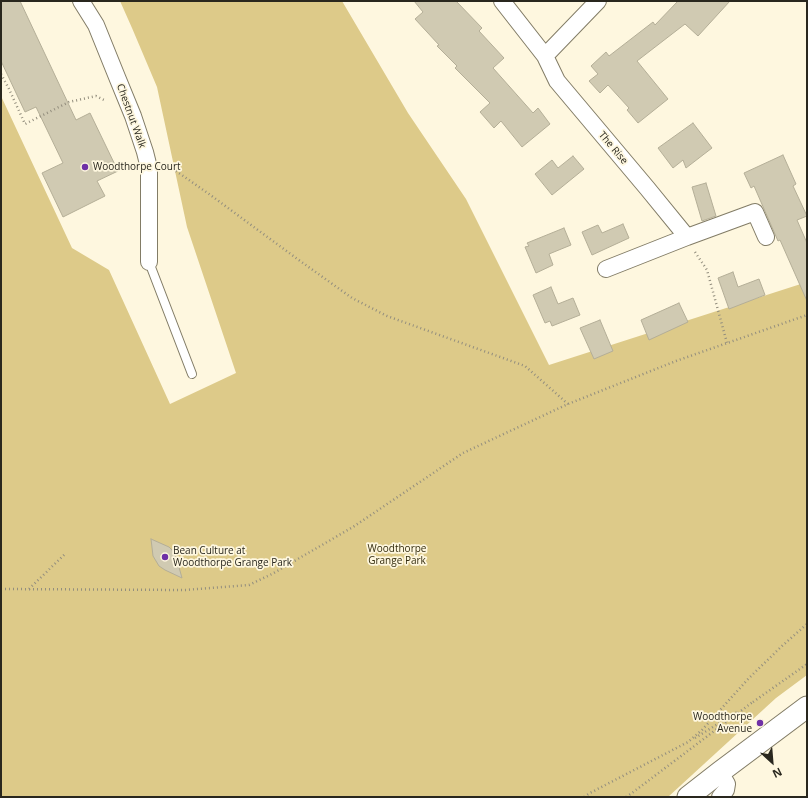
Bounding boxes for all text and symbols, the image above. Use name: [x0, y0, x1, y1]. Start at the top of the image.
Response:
street label: Chestnut Walk: [114, 82, 148, 150]
street label: The Rise: [596, 129, 630, 167]
place label: Woodthorpe Court: [93, 161, 181, 173]
marker: Woodthorpe Court: [80, 162, 90, 172]
park label: Woodthorpe Grange Park: [368, 543, 426, 566]
place label: Bean Culture at Woodthorpe Grange Park: [173, 545, 292, 568]
marker: Bean Culture at Woodthorpe Grange Park: [160, 552, 170, 562]
place label: Woodthorpe Avenue: [693, 711, 752, 734]
marker: Woodthorpe Avenue: [755, 718, 765, 728]
north arrow: [752, 742, 792, 782]
text: N: [770, 765, 785, 782]

